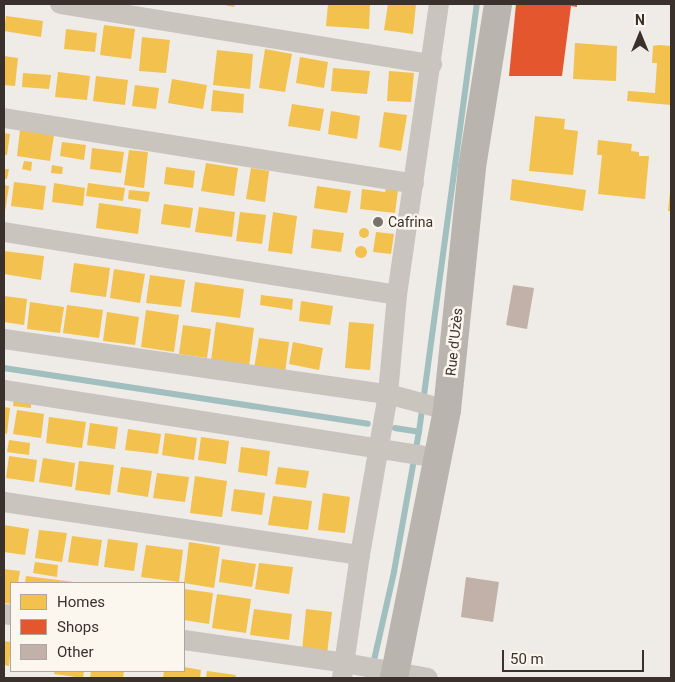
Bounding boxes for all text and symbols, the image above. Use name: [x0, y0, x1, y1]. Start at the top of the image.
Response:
north arrow: [615, 10, 665, 60]
text: N: [635, 12, 645, 28]
place label: Cafrina: [388, 214, 433, 230]
marker: Cafrina: [372, 216, 384, 228]
street label: Rue d'Uzès: [442, 307, 466, 377]
legend: [10, 582, 185, 672]
text: Homes: [57, 593, 105, 611]
text: Shops: [57, 618, 99, 636]
scale bar: [505, 640, 648, 672]
text: Other: [57, 643, 94, 661]
text: 50 m: [510, 650, 544, 668]

